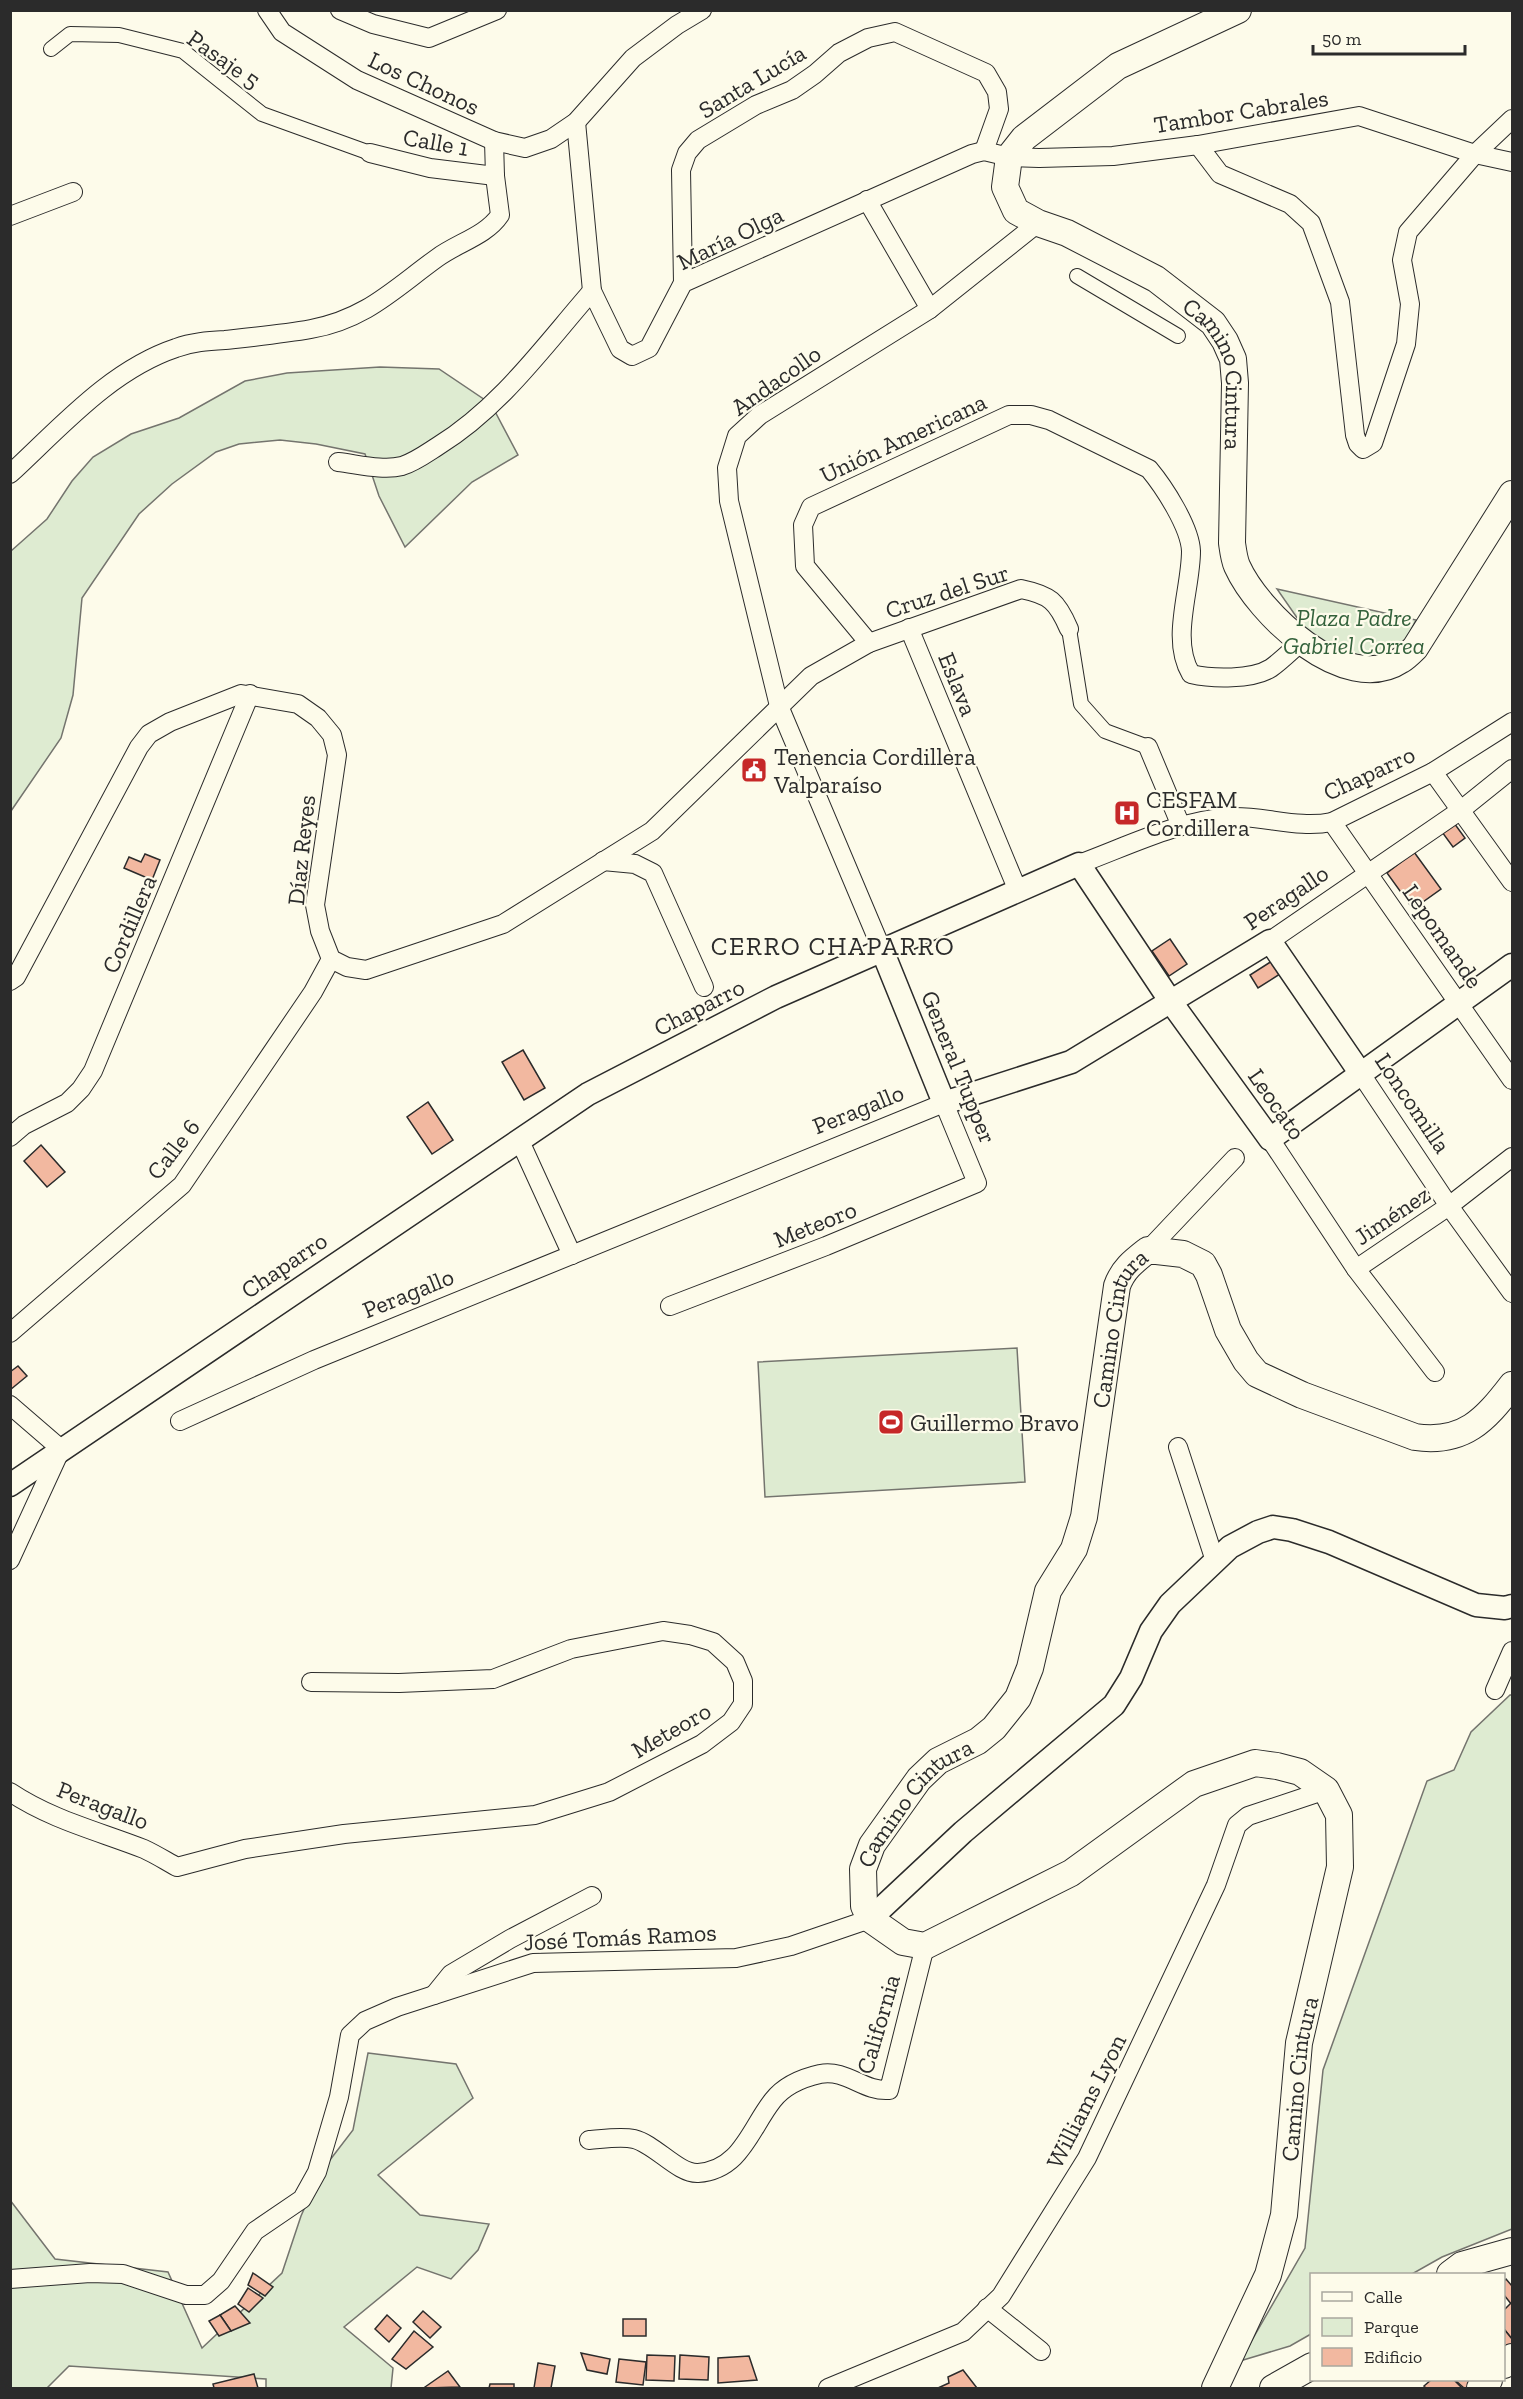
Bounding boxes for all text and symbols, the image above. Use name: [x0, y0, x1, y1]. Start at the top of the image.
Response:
scale bar: [1313, 18, 1464, 56]
street label: Pasaje 5: [182, 23, 266, 95]
text: 50 m: [1322, 28, 1362, 50]
street label: Santa Lucía: [693, 38, 811, 124]
street label: Los Chonos: [364, 45, 484, 121]
street label: Tambor Cabrales: [1152, 83, 1330, 139]
street label: Calle 1: [401, 122, 471, 162]
street label: María Olga: [672, 200, 788, 276]
street label: Camino Cintura: [1177, 291, 1250, 451]
street label: Andacollo: [726, 339, 826, 421]
street label: Unión Americana: [815, 387, 991, 489]
street label: Cruz del Sur: [882, 557, 1012, 625]
park label: Plaza Padre Gabriel Correa: [1283, 603, 1425, 660]
street label: Eslava: [932, 648, 984, 720]
street label: Chaparro: [1319, 739, 1419, 807]
place label: Tenencia Cordillera Valparaíso: [773, 742, 976, 799]
public building icon: Tenencia Cordillera Valparaíso: [739, 755, 769, 785]
place label: CESFAM Cordillera: [1146, 785, 1250, 842]
street label: Díaz Reyes: [281, 793, 321, 907]
hospital icon: CESFAM Cordillera: [1112, 798, 1142, 828]
street label: Peragallo: [1238, 858, 1334, 936]
street label: Cordillera: [95, 870, 163, 977]
street label: Lepomande: [1397, 878, 1489, 994]
district label: CERRO CHAPARRO: [711, 930, 955, 962]
street label: Chaparro: [649, 972, 749, 1042]
street label: General Tupper: [915, 986, 1003, 1148]
street label: Loncomilla: [1369, 1047, 1457, 1159]
street label: Leocato: [1242, 1063, 1312, 1145]
street label: Peragallo: [808, 1078, 908, 1140]
street label: Calle 6: [140, 1113, 206, 1185]
street label: Jiménez: [1348, 1179, 1436, 1251]
street label: Meteoro: [769, 1194, 861, 1254]
street label: Chaparro: [235, 1226, 333, 1304]
street label: Camino Cintura: [1085, 1242, 1153, 1410]
street label: Peragallo: [358, 1262, 458, 1324]
sports icon: Guillermo Bravo: [876, 1407, 906, 1437]
place label: Guillermo Bravo: [910, 1408, 1079, 1437]
street label: Meteoro: [626, 1696, 716, 1764]
street label: Camino Cintura: [851, 1731, 978, 1871]
street label: Peragallo: [53, 1774, 153, 1836]
street label: José Tomás Ramos: [523, 1917, 717, 1957]
street label: California: [850, 1971, 906, 2077]
street label: Camino Cintura: [1274, 1993, 1324, 2162]
street label: Williams Lyon: [1040, 2029, 1132, 2173]
legend: [1310, 2273, 1505, 2381]
text: Calle: [1364, 2286, 1402, 2308]
text: Parque: [1364, 2316, 1419, 2338]
text: Edificio: [1364, 2346, 1422, 2368]

